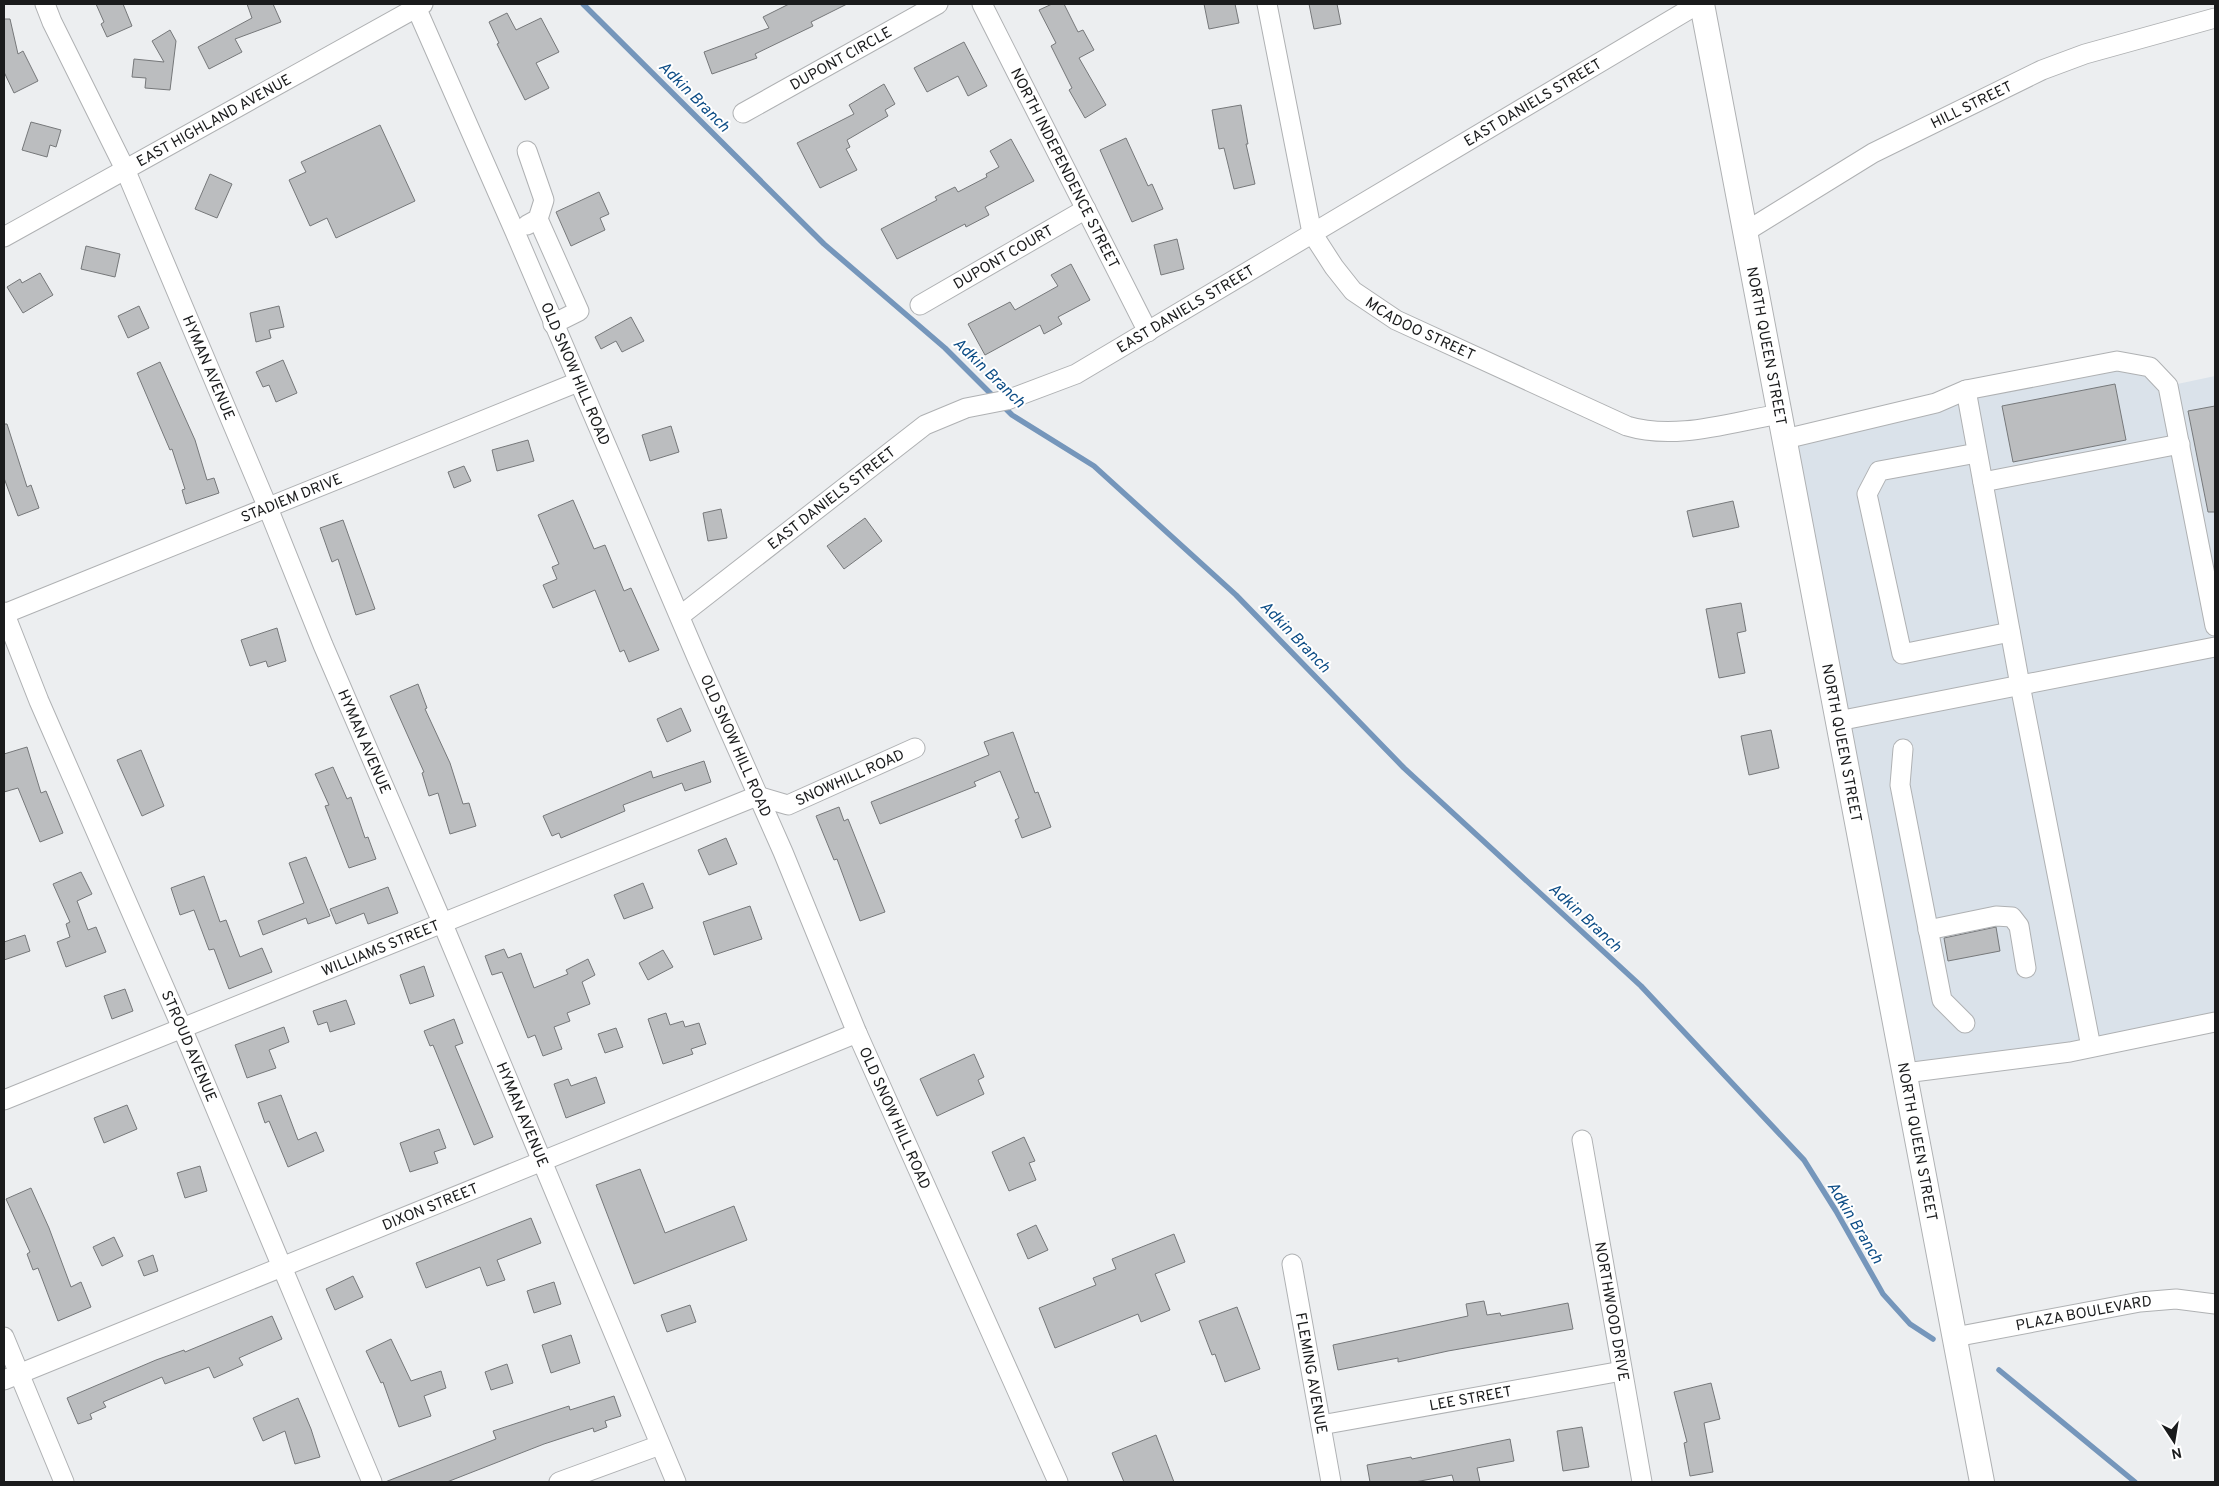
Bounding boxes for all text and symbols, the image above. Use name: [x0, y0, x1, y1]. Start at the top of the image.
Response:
street label: DUPONT CIRCLE: [787, 24, 896, 96]
street label: EAST DANIELS STREET: [1461, 55, 1606, 152]
water label: Adkin Branch: [654, 58, 734, 137]
street label: NORTH INDEPENDENCE STREET: [1005, 65, 1122, 272]
street label: EAST HIGHLAND AVENUE: [134, 71, 295, 172]
street label: HILL STREET: [1928, 78, 2016, 134]
street label: DUPONT COURT: [950, 222, 1057, 295]
street label: EAST DANIELS STREET: [1114, 262, 1259, 358]
street label: NORTH QUEEN STREET: [1741, 265, 1790, 427]
street label: MCADOO STREET: [1361, 294, 1478, 366]
street label: OLD SNOW HILL ROAD: [535, 300, 613, 449]
street label: HYMAN AVENUE: [177, 313, 238, 423]
water label: Adkin Branch: [948, 334, 1029, 413]
street label: EAST DANIELS STREET: [765, 443, 900, 555]
street label: STADIEM DRIVE: [239, 470, 345, 528]
water label: Adkin Branch: [1255, 597, 1334, 678]
street label: NORTH QUEEN STREET: [1816, 662, 1865, 824]
street label: OLD SNOW HILL ROAD: [695, 672, 774, 821]
street label: HYMAN AVENUE: [332, 687, 394, 797]
street label: SNOWHILL ROAD: [793, 746, 908, 811]
water label: Adkin Branch: [1544, 880, 1625, 958]
street label: WILLIAMS STREET: [319, 917, 443, 982]
street label: STROUD AVENUE: [156, 988, 220, 1105]
street label: OLD SNOW HILL ROAD: [854, 1045, 934, 1193]
street label: HYMAN AVENUE: [491, 1060, 551, 1170]
street label: NORTH QUEEN STREET: [1892, 1061, 1940, 1223]
water label: Adkin Branch: [1822, 1178, 1887, 1268]
street label: DIXON STREET: [380, 1180, 482, 1236]
street label: NORTHWOOD DRIVE: [1589, 1240, 1632, 1383]
street label: PLAZA BOULEVARD: [2014, 1293, 2153, 1336]
street label: FLEMING AVENUE: [1290, 1311, 1330, 1436]
street label: LEE STREET: [1428, 1383, 1514, 1416]
north arrow: [2149, 1416, 2199, 1466]
text: N: [2170, 1443, 2183, 1462]

